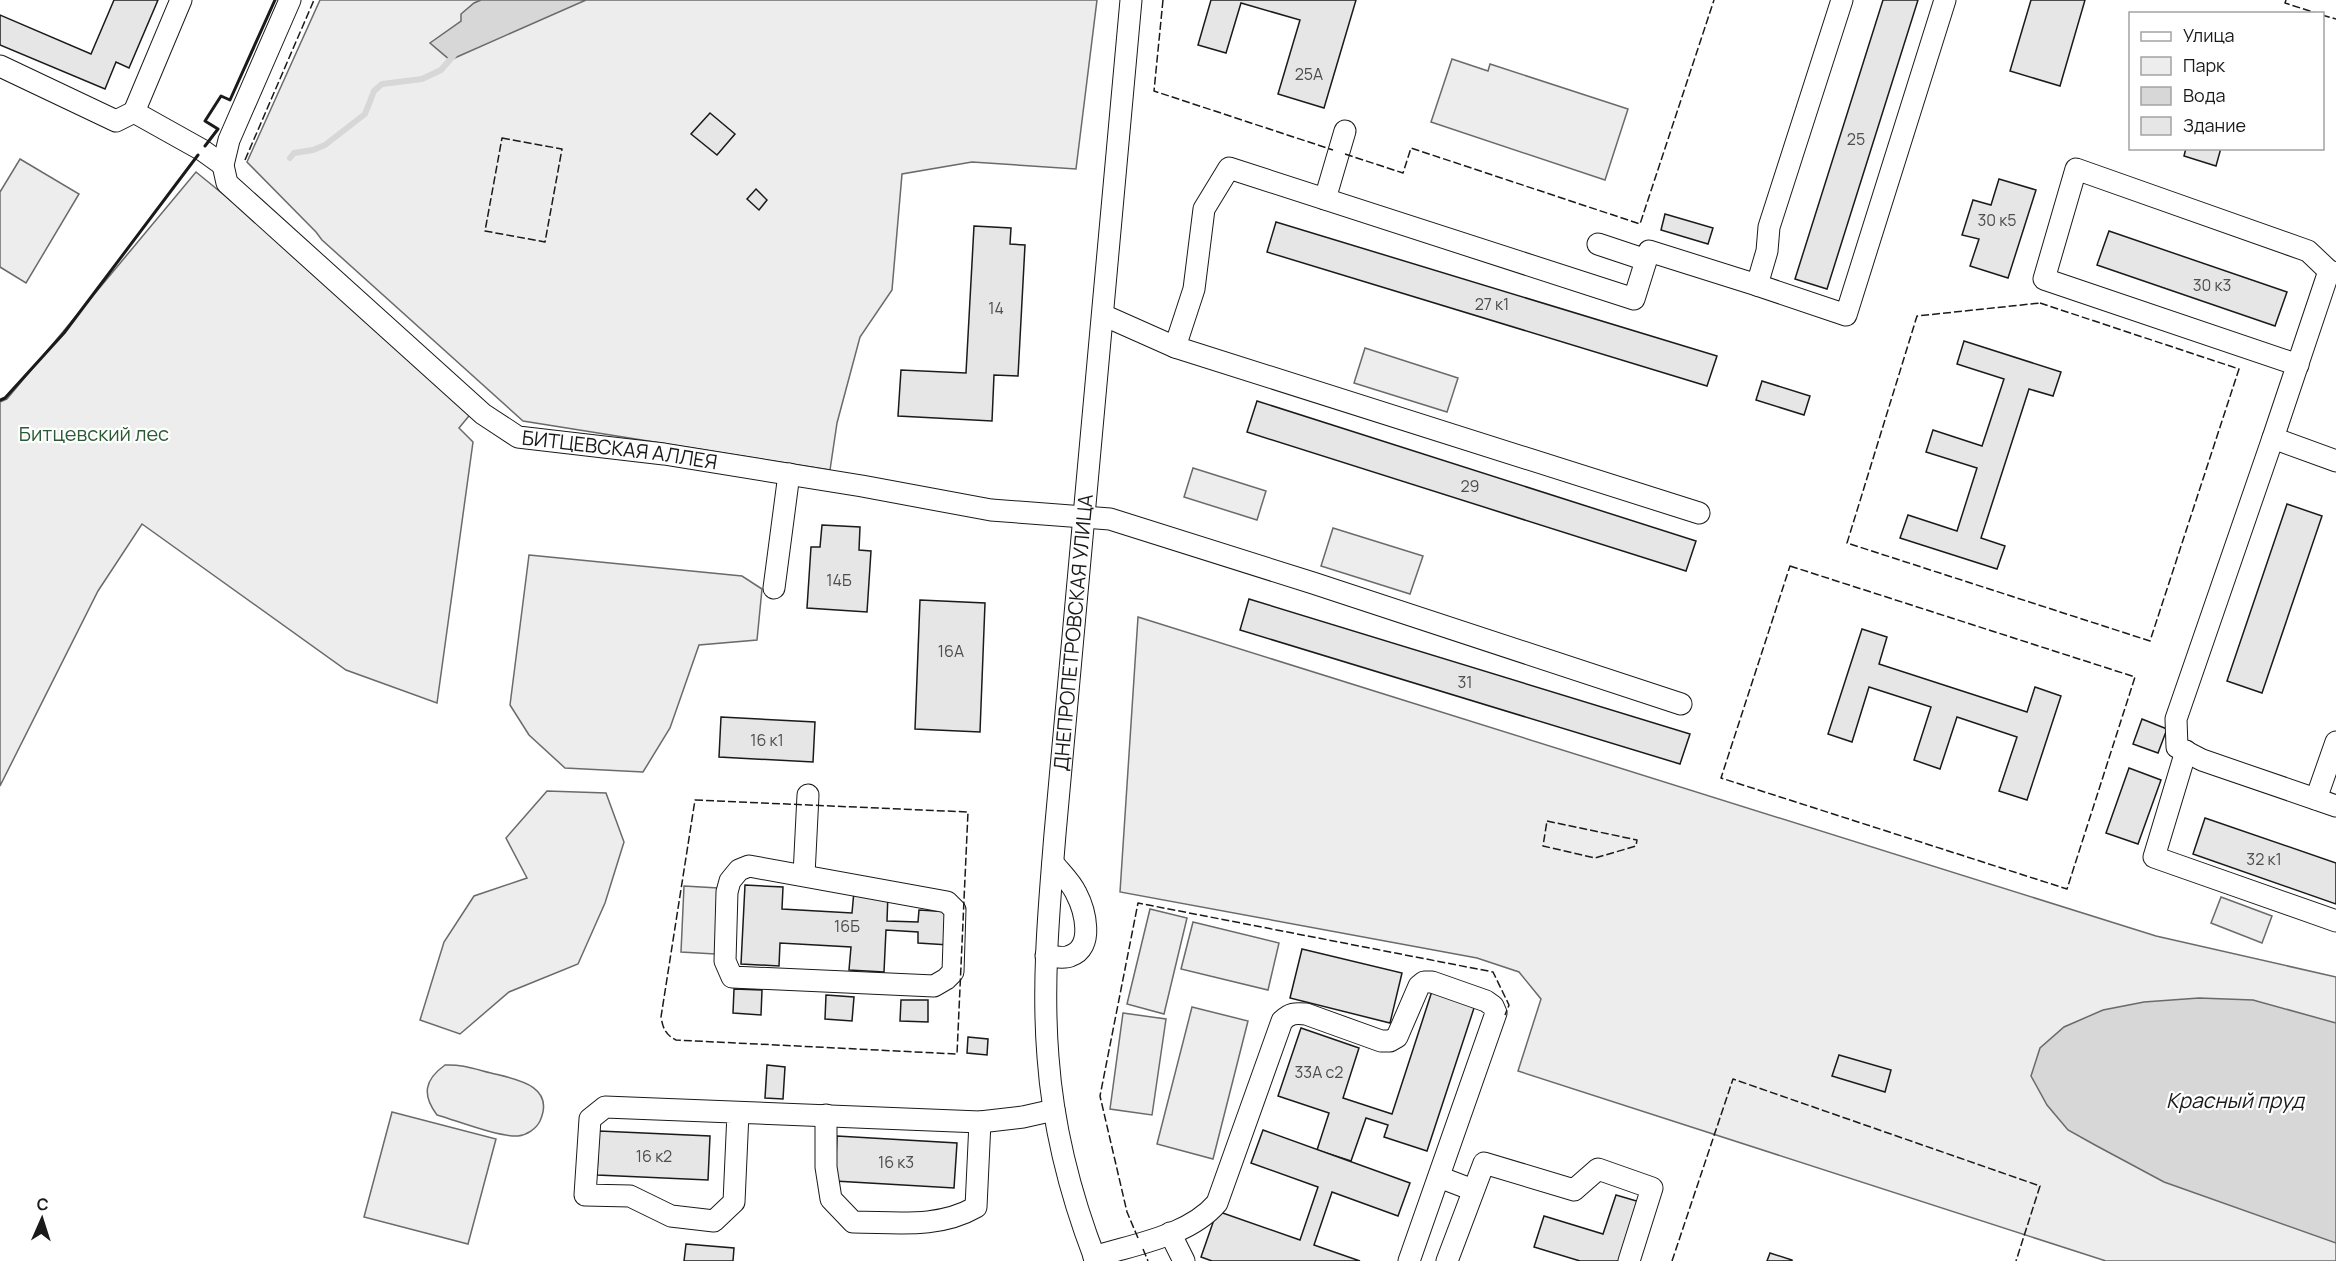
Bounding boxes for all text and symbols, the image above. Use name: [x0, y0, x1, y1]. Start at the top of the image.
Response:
legend: [2129, 12, 2324, 150]
text: Улица: [2183, 23, 2235, 47]
text: Парк: [2183, 53, 2226, 77]
house number: 25А: [1295, 63, 1323, 85]
text: Вода: [2183, 83, 2225, 107]
text: Здание: [2183, 113, 2246, 137]
house number: 25: [1847, 128, 1865, 150]
house number: 30 к5: [1978, 209, 2016, 231]
house number: 30 к3: [2193, 274, 2231, 296]
house number: 27 к1: [1475, 293, 1509, 315]
house number: 14: [988, 297, 1004, 319]
park label: Битцевский лес: [19, 420, 169, 447]
street label: БИТЦЕВСКАЯ АЛЛЕЯ: [521, 424, 719, 475]
house number: 29: [1460, 475, 1480, 497]
street label: ДНЕПРОПЕТРОВСКАЯ УЛИЦА: [1047, 493, 1099, 772]
house number: 14Б: [826, 569, 852, 591]
house number: 16А: [938, 640, 964, 662]
house number: 31: [1457, 671, 1473, 693]
house number: 16 к1: [750, 729, 784, 751]
house number: 32 к1: [2246, 848, 2282, 870]
house number: 16Б: [834, 915, 860, 937]
house number: 33А с2: [1294, 1061, 1344, 1083]
water label: Красный пруд: [2166, 1086, 2305, 1114]
house number: 16 к2: [636, 1145, 672, 1167]
house number: 16 к3: [878, 1151, 914, 1173]
north arrow: [12, 1189, 72, 1249]
text: С: [36, 1193, 49, 1215]

